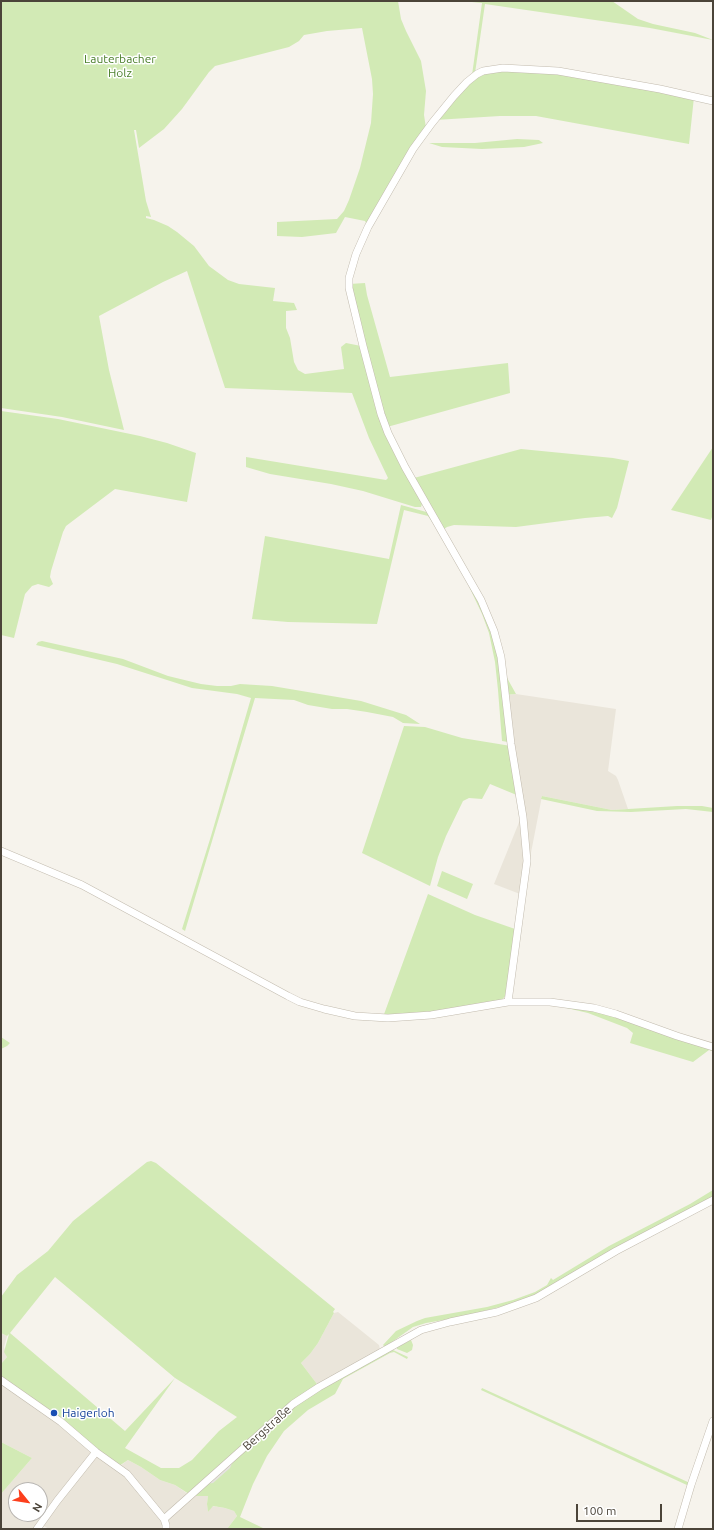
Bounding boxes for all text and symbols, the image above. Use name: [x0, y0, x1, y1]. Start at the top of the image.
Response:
park label: Lauterbacher Holz: [84, 52, 156, 80]
street label: Bergstraße: [240, 1403, 294, 1453]
place label: Haigerloh: [62, 1406, 115, 1420]
marker: Haigerloh: [49, 1408, 59, 1418]
north arrow: [8, 1482, 48, 1522]
scale bar: [578, 1496, 664, 1522]
text: N: [30, 1501, 45, 1514]
text: 100 m: [583, 1504, 616, 1517]

